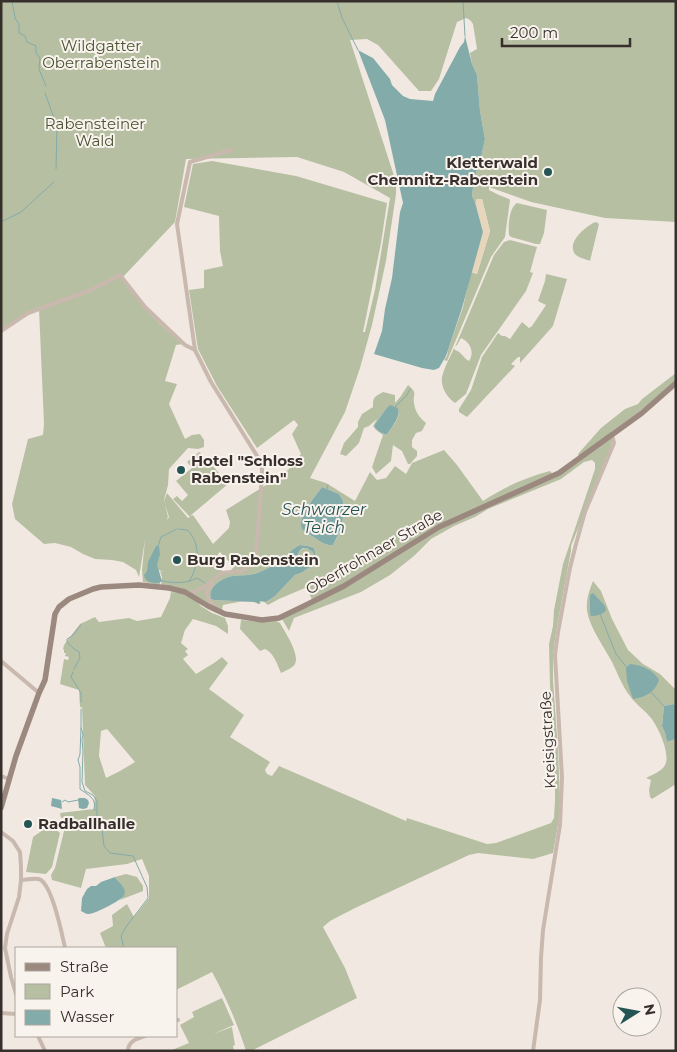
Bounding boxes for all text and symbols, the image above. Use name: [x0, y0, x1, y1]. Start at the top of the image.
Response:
scale bar: [502, 15, 630, 47]
text: 200 m: [510, 23, 558, 42]
park label: Wildgatter Oberrabenstein: [42, 36, 160, 72]
park label: Rabensteiner Wald: [45, 114, 145, 150]
place label: Kletterwald Chemnitz-Rabenstein: [367, 153, 538, 189]
marker: Kletterwald Chemnitz-Rabenstein: [542, 166, 554, 178]
place label: Hotel "Schloss Rabenstein": [191, 451, 303, 487]
marker: Hotel "Schloss Rabenstein": [175, 464, 187, 476]
water label: Schwarzer Teich: [282, 500, 367, 537]
street label: Oberfrohnaer Straße: [302, 505, 446, 599]
place label: Burg Rabenstein: [187, 550, 319, 569]
marker: Burg Rabenstein: [171, 554, 183, 566]
street label: Kreisigstraße: [535, 691, 560, 789]
place label: Radballhalle: [38, 814, 135, 833]
marker: Radballhalle: [22, 818, 34, 830]
legend: [15, 947, 178, 1037]
text: Straße: [60, 957, 109, 976]
text: Park: [60, 982, 94, 1001]
north arrow: [612, 987, 662, 1037]
text: N: [640, 1002, 660, 1017]
text: Wasser: [60, 1007, 114, 1026]

